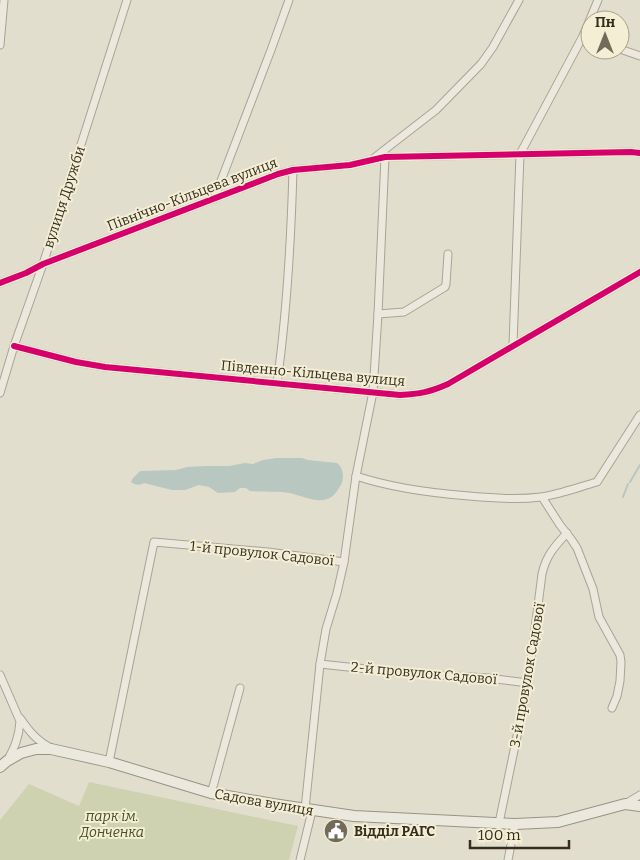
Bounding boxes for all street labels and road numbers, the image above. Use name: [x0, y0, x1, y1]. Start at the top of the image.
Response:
street label: вулиця Дружби: [40, 144, 89, 250]
street label: Північно-Кільцева вулиця: [105, 154, 280, 235]
street label: Південно-Кільцева вулиця: [220, 357, 406, 390]
street label: 1-й провулок Садової: [189, 537, 335, 570]
street label: 3-й провулок Садової: [506, 601, 549, 749]
street label: 2-й провулок Садової: [350, 659, 498, 688]
street label: Садова вулиця: [213, 785, 315, 820]

